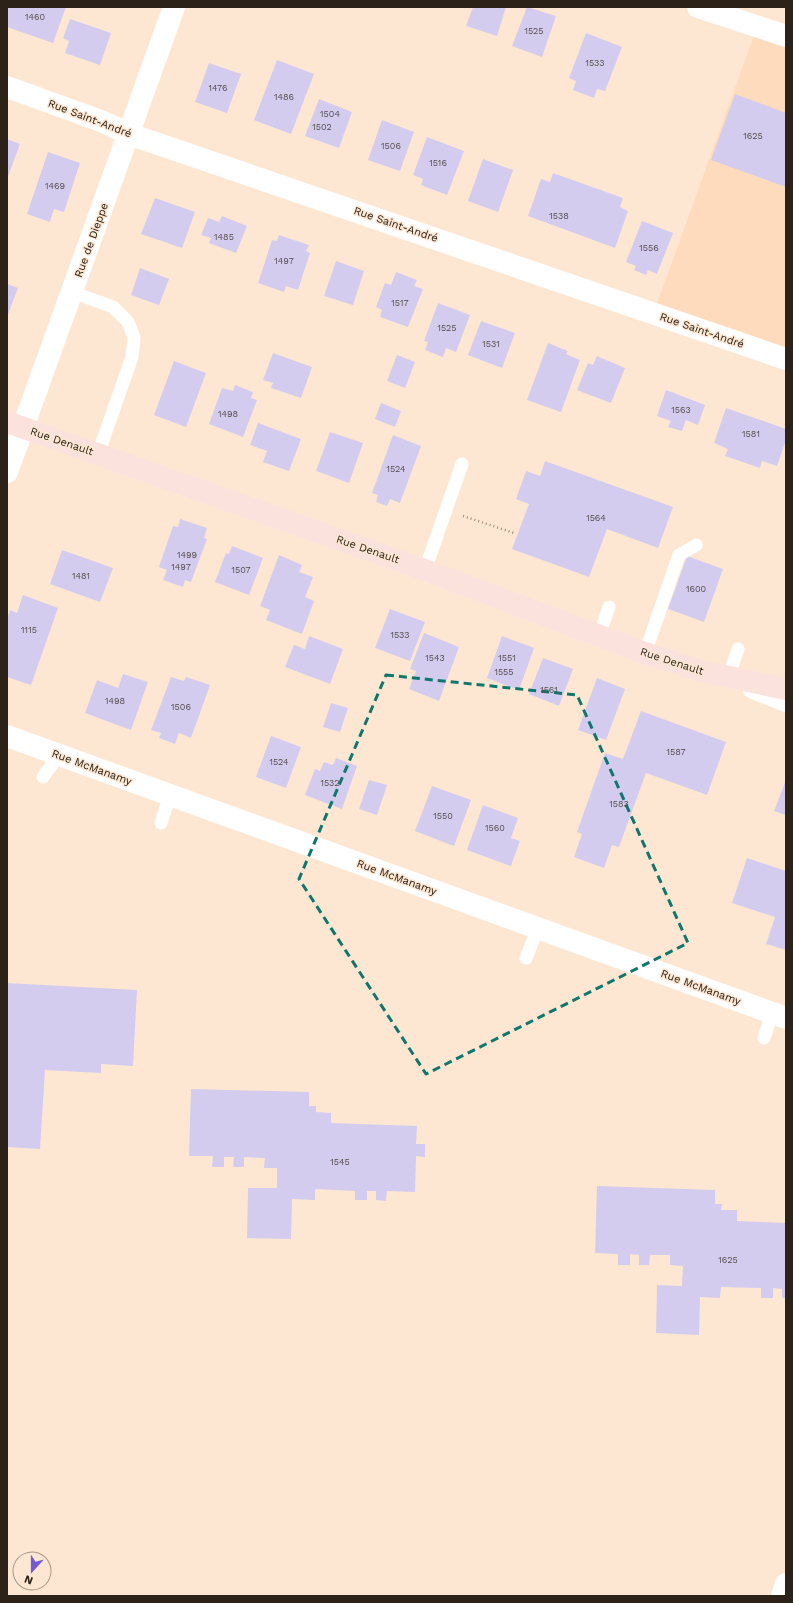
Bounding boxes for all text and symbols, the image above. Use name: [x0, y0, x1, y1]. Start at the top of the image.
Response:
house number: 1460: [25, 12, 45, 22]
house number: 1525: [524, 26, 544, 36]
house number: 1533: [585, 58, 605, 68]
house number: 1476: [209, 83, 227, 93]
house number: 1486: [274, 92, 294, 102]
street label: Rue Saint-André: [46, 97, 133, 140]
house number: 1504: [320, 109, 340, 119]
house number: 1502: [312, 122, 332, 132]
house number: 1625: [743, 131, 763, 141]
house number: 1506: [381, 141, 401, 151]
house number: 1516: [429, 158, 447, 168]
house number: 1469: [45, 181, 65, 191]
street label: Rue de Dieppe: [72, 201, 111, 279]
street label: Rue Saint-André: [352, 204, 440, 245]
house number: 1538: [549, 211, 569, 221]
house number: 1485: [214, 232, 234, 242]
house number: 1556: [639, 243, 659, 253]
house number: 1497: [274, 256, 294, 266]
house number: 1517: [391, 298, 409, 308]
street label: Rue Saint-André: [658, 310, 746, 351]
house number: 1525: [437, 323, 457, 333]
house number: 1531: [482, 339, 500, 349]
house number: 1563: [671, 405, 691, 415]
house number: 1498: [218, 409, 238, 419]
street label: Rue Denault: [29, 425, 95, 458]
house number: 1581: [742, 429, 760, 439]
house number: 1524: [386, 464, 406, 474]
house number: 1564: [586, 513, 606, 523]
street label: Rue Denault: [335, 533, 401, 566]
house number: 1499: [177, 550, 197, 560]
house number: 1497: [171, 562, 191, 572]
house number: 1507: [231, 565, 251, 575]
house number: 1481: [72, 571, 90, 581]
house number: 1600: [686, 584, 706, 594]
house number: 1115: [21, 625, 37, 635]
house number: 1533: [390, 630, 410, 640]
street label: Rue Denault: [638, 645, 706, 678]
house number: 1543: [425, 653, 445, 663]
house number: 1551: [498, 653, 516, 663]
house number: 1555: [494, 667, 514, 677]
house number: 1561: [540, 685, 558, 695]
house number: 1498: [105, 696, 125, 706]
house number: 1506: [171, 702, 191, 712]
street label: Rue McManamy: [50, 747, 134, 788]
house number: 1587: [667, 747, 685, 757]
house number: 1524: [269, 757, 289, 767]
house number: 1532: [320, 778, 340, 788]
house number: 1583: [609, 799, 629, 809]
house number: 1550: [433, 811, 453, 821]
house number: 1560: [485, 823, 505, 833]
street label: Rue McManamy: [355, 857, 439, 898]
street label: Rue McManamy: [659, 967, 743, 1008]
house number: 1545: [330, 1157, 350, 1167]
house number: 1625: [718, 1255, 738, 1265]
north arrow: [12, 1551, 52, 1591]
text: N: [22, 1572, 35, 1587]

